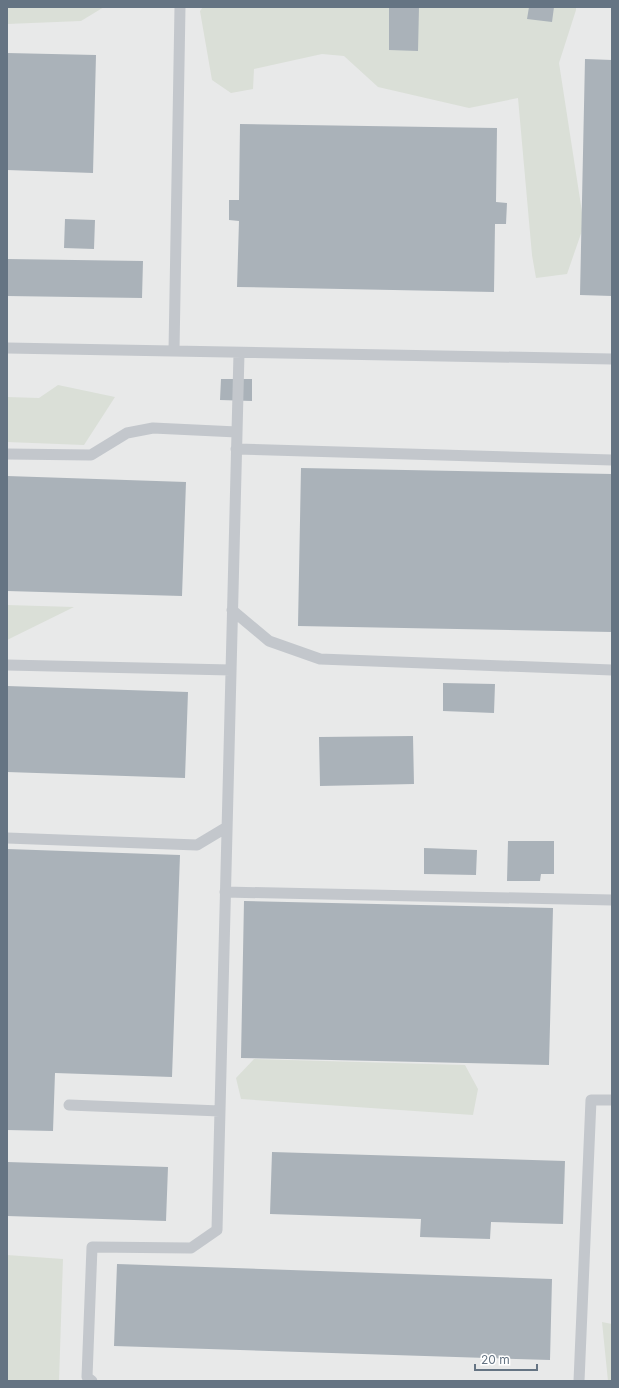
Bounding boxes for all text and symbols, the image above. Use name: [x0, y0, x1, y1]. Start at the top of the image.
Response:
scale bar: [475, 1346, 537, 1372]
text: 20 m: [481, 1352, 510, 1367]

